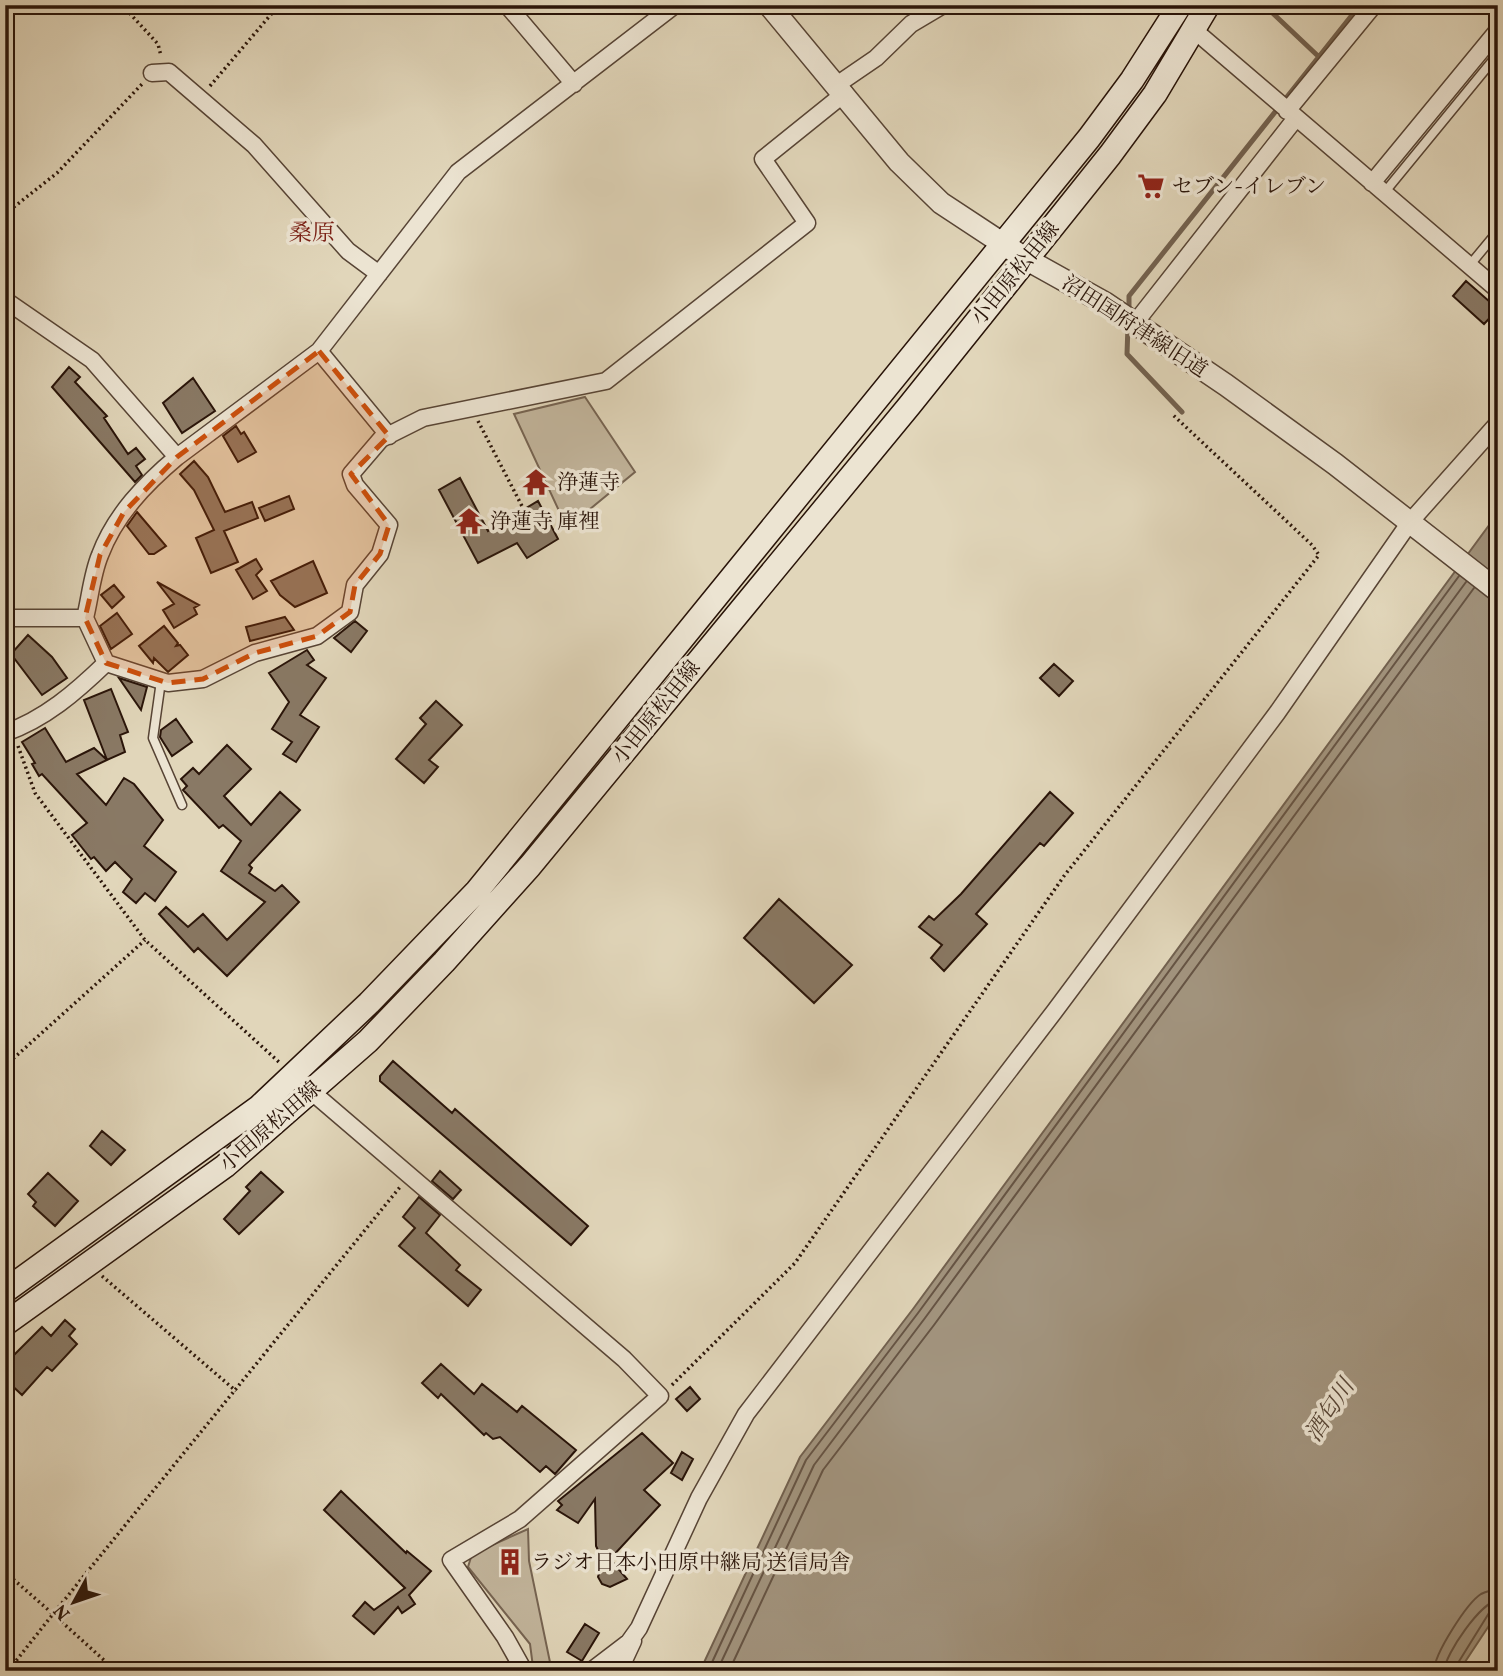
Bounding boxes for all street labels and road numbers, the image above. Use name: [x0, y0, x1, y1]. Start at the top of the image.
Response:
street label: 小田原松田線: [965, 216, 1067, 332]
street label: 沼田国府津線旧道: [1056, 269, 1213, 385]
street label: 小田原松田線: [606, 655, 708, 771]
street label: 小田原松田線: [214, 1075, 328, 1179]

